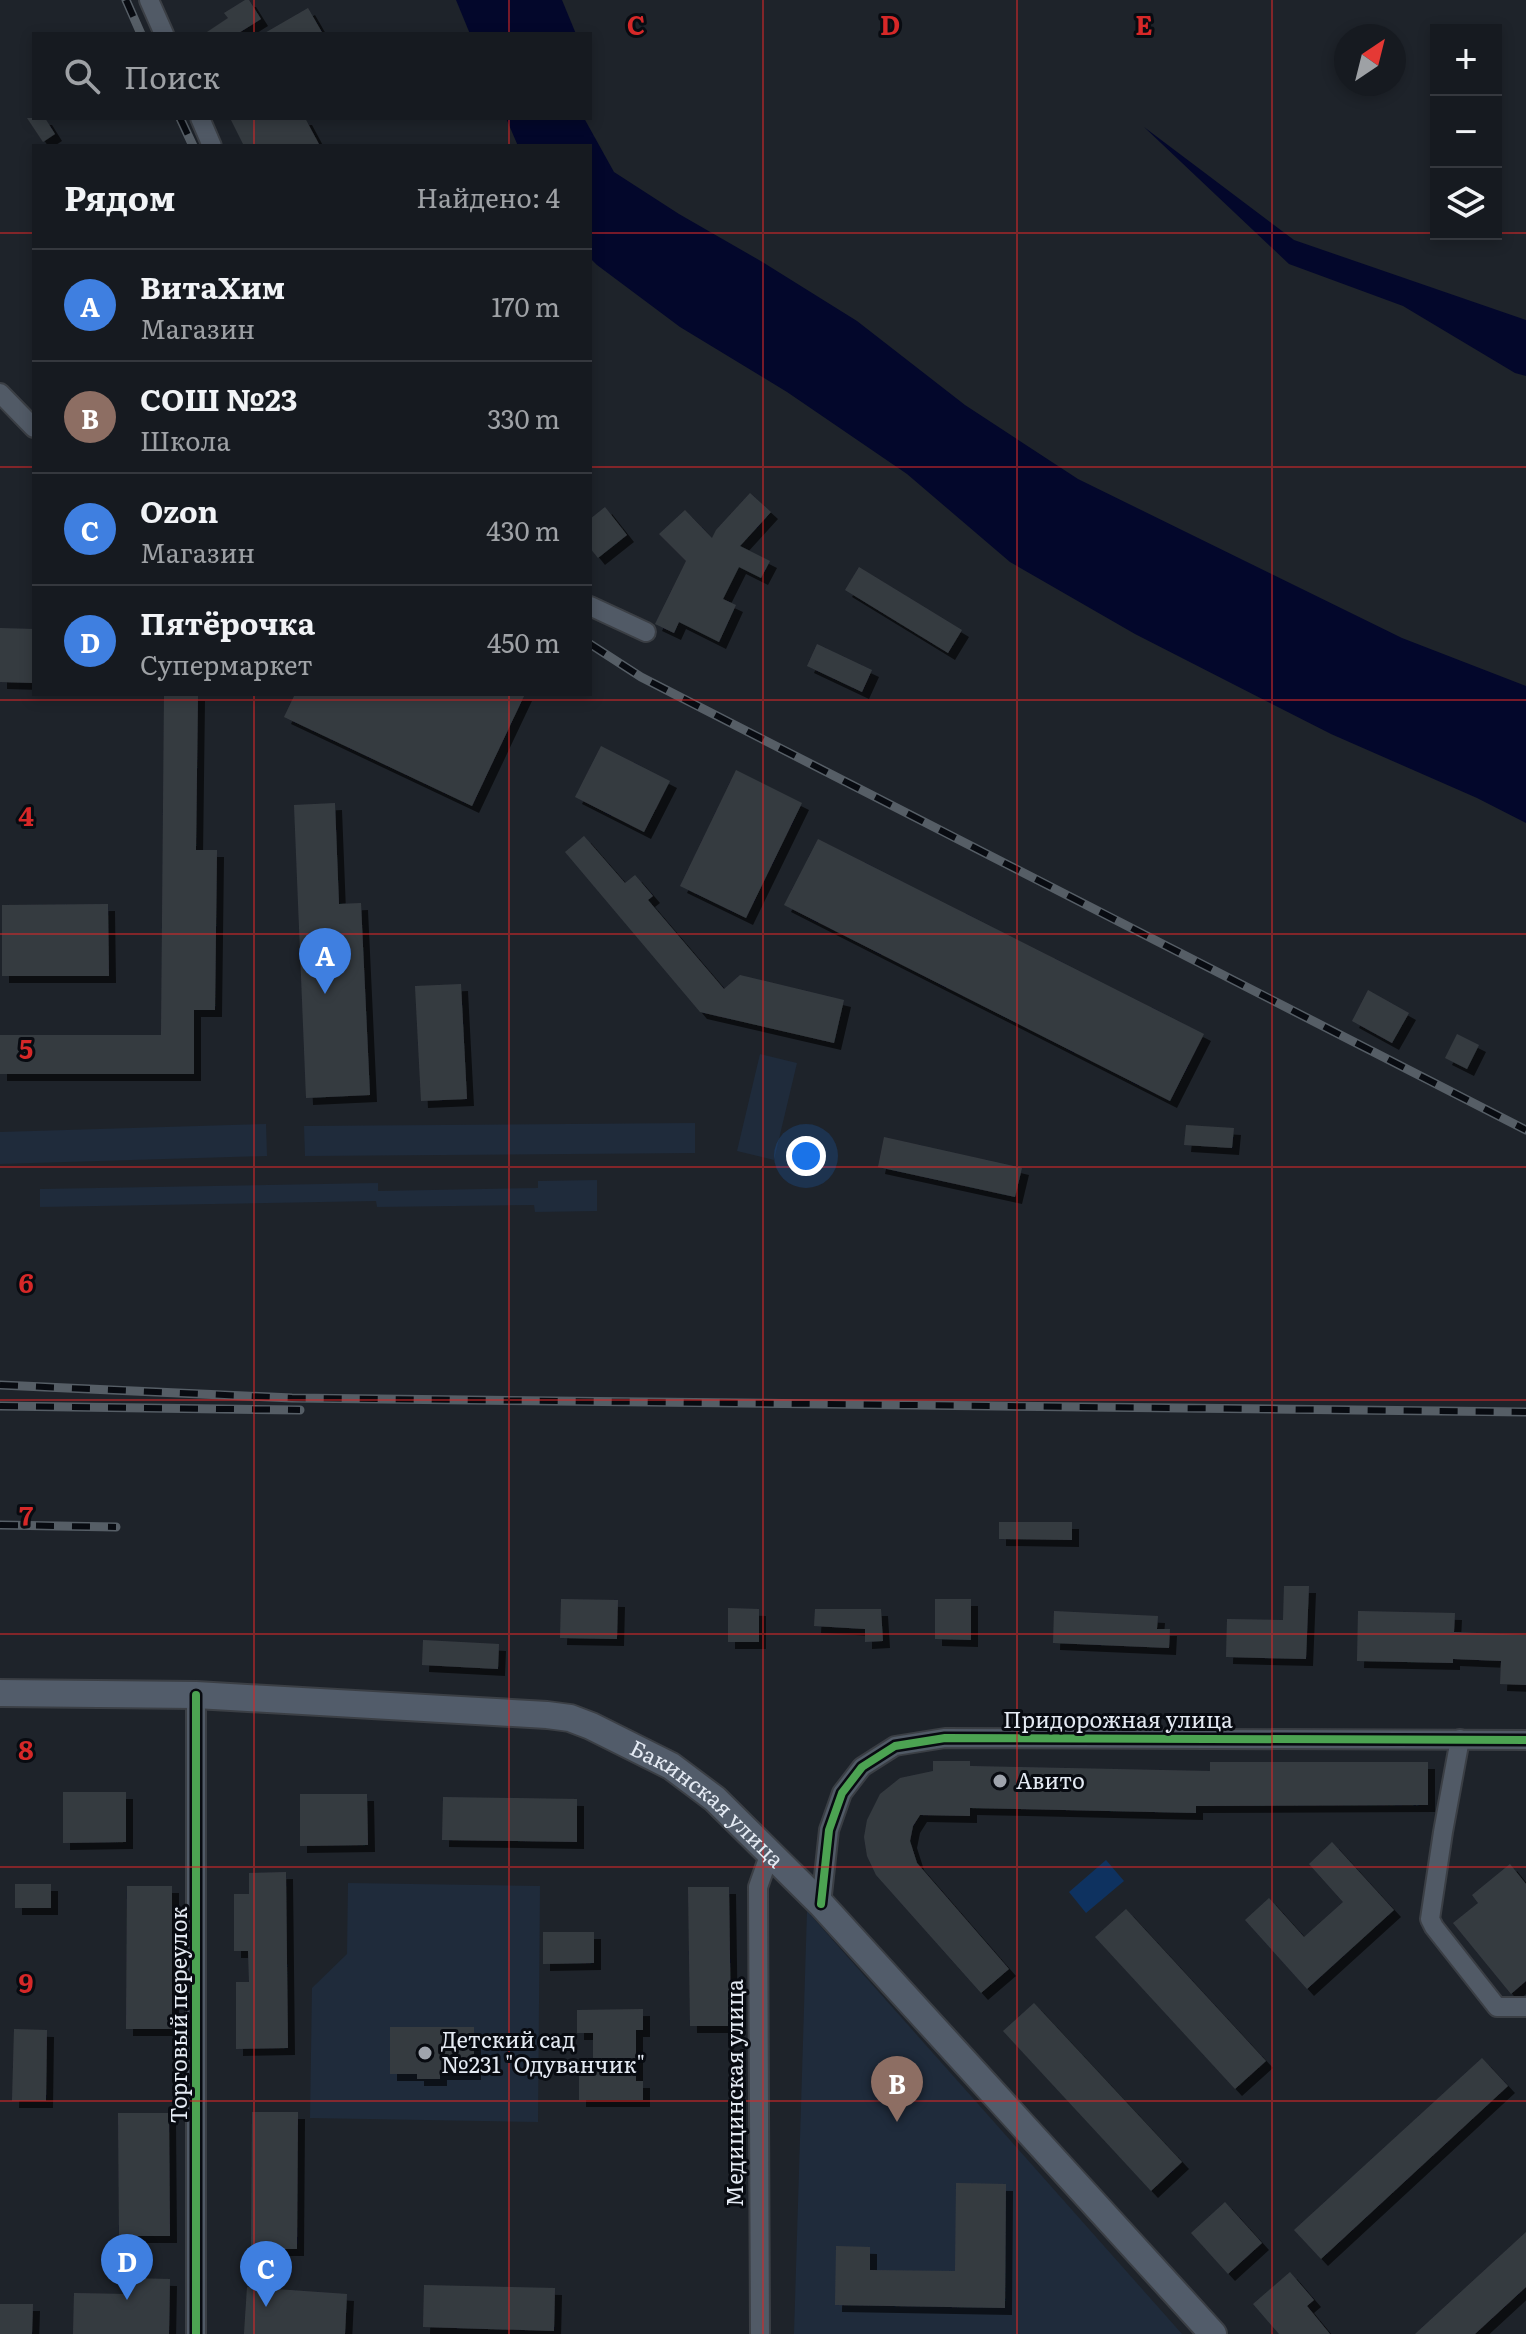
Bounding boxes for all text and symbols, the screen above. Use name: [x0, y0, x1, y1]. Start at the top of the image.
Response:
text: C: [627, 4, 645, 43]
text: D: [880, 4, 900, 43]
text: E: [1135, 4, 1153, 43]
north arrow: [1334, 24, 1406, 96]
map controls: [1430, 24, 1502, 240]
button: +: [1430, 24, 1502, 96]
search box: [32, 32, 592, 120]
icon: search: [60, 54, 104, 98]
text: Поиск: [124, 54, 220, 98]
button: −: [1430, 96, 1502, 168]
button: layers: [1430, 168, 1502, 240]
text: Рядом: [64, 171, 176, 221]
text: Найдено: 4: [416, 177, 560, 216]
text: ВитаХим: [140, 264, 285, 308]
text: A: [80, 286, 100, 325]
text: 170 m: [492, 286, 560, 325]
text: Магазин: [140, 308, 255, 347]
text: СОШ №23: [140, 376, 298, 420]
text: B: [81, 398, 99, 437]
text: 330 m: [487, 398, 560, 437]
text: Школа: [140, 420, 231, 459]
text: Ozon: [140, 488, 218, 532]
text: C: [81, 510, 99, 549]
text: 430 m: [486, 510, 560, 549]
text: Магазин: [140, 532, 255, 571]
text: Пятёрочка: [140, 600, 315, 644]
text: D: [80, 622, 100, 661]
text: 450 m: [487, 622, 560, 661]
text: Супермаркет: [140, 644, 313, 683]
text: 4: [18, 795, 34, 834]
pin: A: [299, 928, 351, 994]
text: 5: [19, 1028, 33, 1067]
your location: [786, 1136, 826, 1176]
text: 6: [18, 1262, 34, 1301]
text: 7: [19, 1495, 33, 1534]
street label: Придорожная улица: [1003, 1702, 1233, 1735]
text: 8: [18, 1729, 34, 1768]
street label: Бакинская улица: [625, 1730, 793, 1874]
place label: Авито: [1016, 1763, 1085, 1796]
marker: Авито: [991, 1772, 1009, 1790]
street label: Торговый переулок: [161, 1906, 194, 2124]
text: 9: [19, 1962, 34, 2001]
street label: Медицинская улица: [717, 1979, 750, 2207]
place label: Детский сад №231 "Одуванчик": [441, 2022, 645, 2080]
marker: Детский сад №231 "Одуванчик": [416, 2044, 434, 2062]
pin: B: [871, 2056, 923, 2122]
pin: D: [101, 2234, 153, 2300]
pin: C: [240, 2241, 292, 2307]

